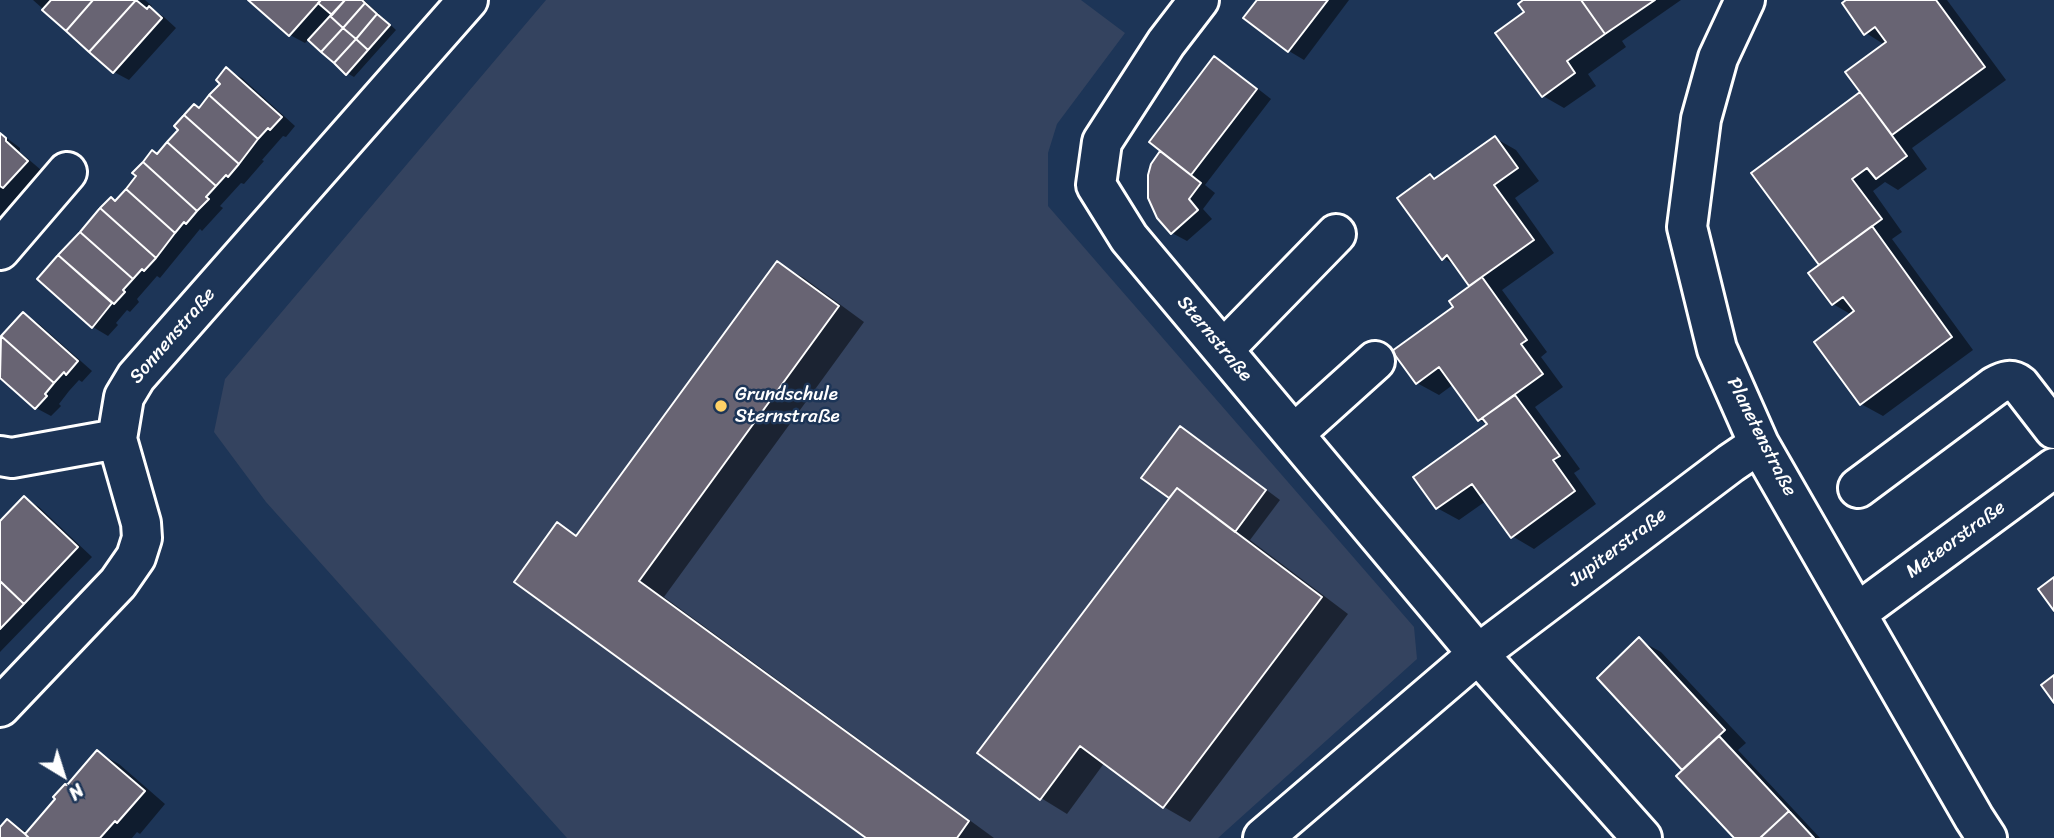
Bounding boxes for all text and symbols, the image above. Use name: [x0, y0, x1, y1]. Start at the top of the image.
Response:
street label: Sonnenstraße: [125, 283, 221, 389]
street label: Sternstraße: [1172, 292, 1256, 386]
street label: Planetenstraße: [1721, 374, 1801, 500]
place label: Grundschule Sternstraße: [735, 384, 840, 428]
marker: Grundschule Sternstraße: [713, 398, 729, 414]
street label: Meteorstraße: [1902, 496, 2010, 584]
street label: Jupiterstraße: [1564, 504, 1672, 592]
north arrow: [28, 740, 98, 810]
text: N: [61, 775, 92, 809]

